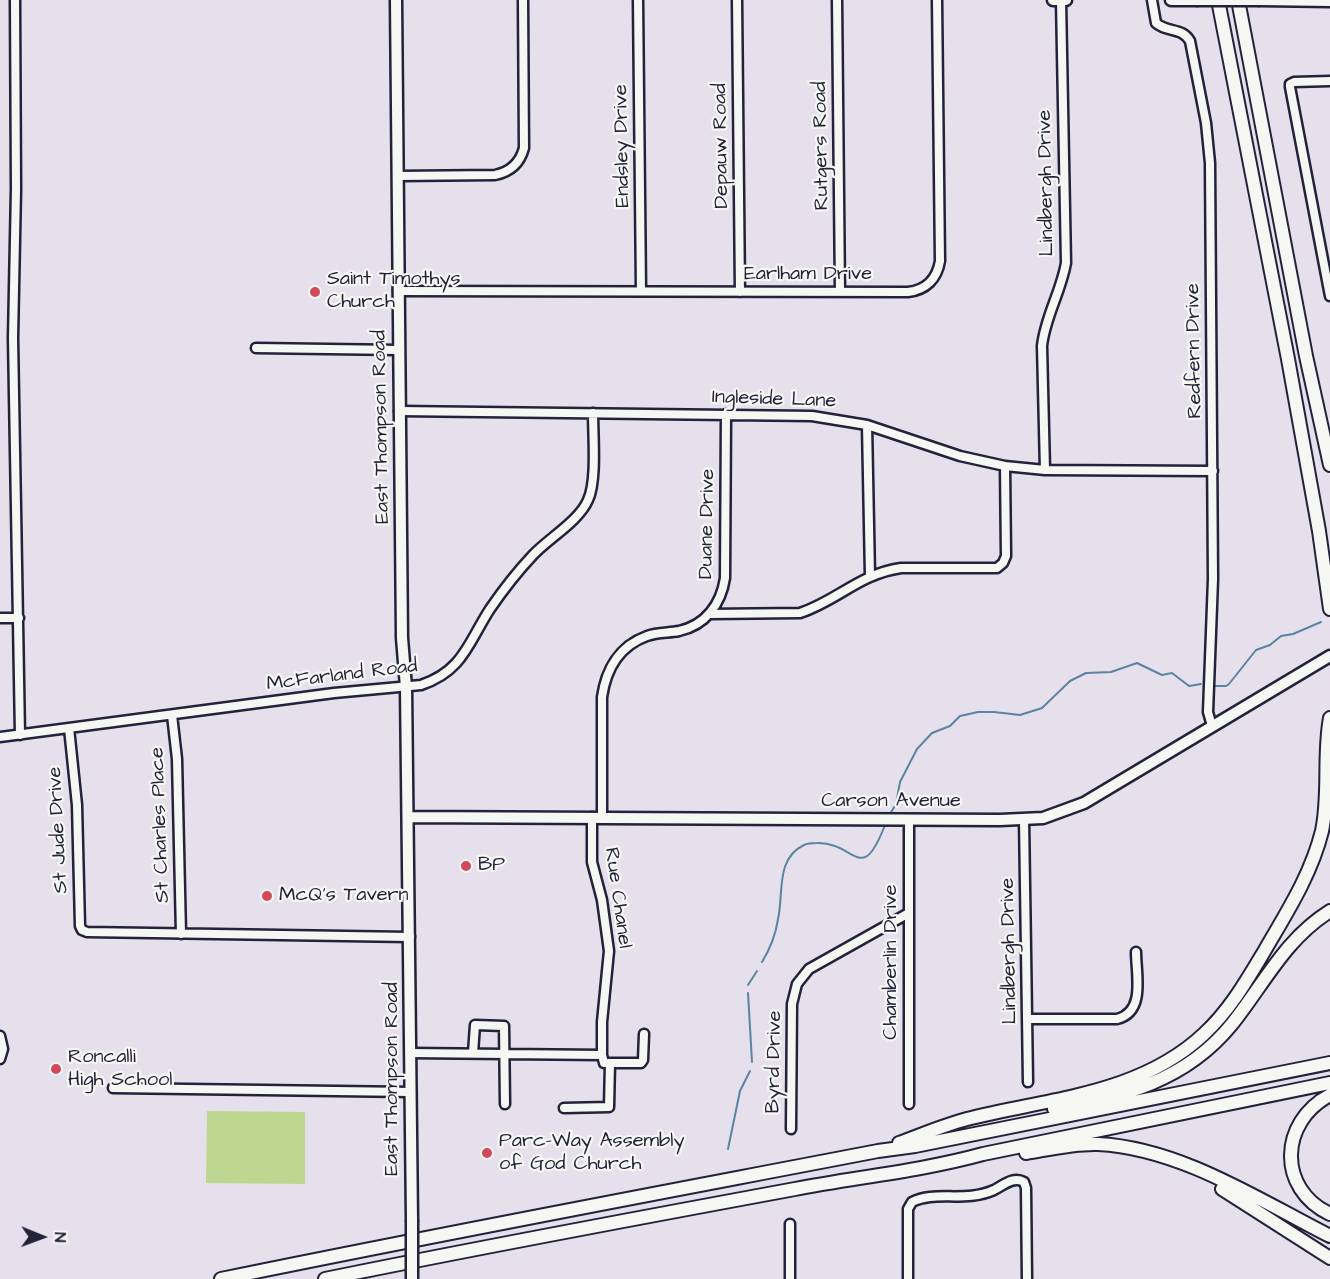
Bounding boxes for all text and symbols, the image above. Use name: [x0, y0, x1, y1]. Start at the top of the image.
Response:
street label: Rutgers Road: [809, 81, 835, 211]
street label: Depauw Road: [709, 83, 735, 209]
street label: Endsley Drive: [610, 84, 636, 208]
street label: Lindbergh Drive: [1034, 109, 1060, 257]
street label: Earlham Drive: [744, 263, 872, 287]
place label: Saint Timothys Church: [327, 268, 460, 315]
street label: Redfern Drive: [1182, 283, 1208, 419]
marker: Saint Timothys Church: [308, 285, 322, 299]
street label: East Thompson Road: [368, 330, 396, 524]
street label: Ingleside Lane: [711, 386, 837, 414]
street label: Duane Drive: [695, 469, 721, 579]
street label: McFarland Road: [265, 655, 419, 697]
street label: St Charles Place: [146, 747, 176, 903]
street label: St Jude Drive: [44, 766, 74, 894]
street label: Carson Avenue: [821, 790, 961, 814]
street label: Rue Chanel: [598, 846, 636, 950]
place label: BP: [478, 854, 505, 878]
marker: BP: [459, 859, 473, 873]
street label: Lindbergh Drive: [997, 877, 1023, 1025]
place label: McQ's Tavern: [279, 884, 409, 908]
street label: Chamberlin Drive: [880, 884, 904, 1040]
marker: McQ's Tavern: [260, 889, 274, 903]
street label: East Thompson Road: [381, 982, 405, 1176]
street label: Byrd Drive: [762, 1010, 788, 1114]
place label: Roncalli High School: [68, 1046, 172, 1093]
marker: Roncalli High School: [49, 1062, 63, 1076]
place label: Parc-Way Assembly of God Church: [499, 1130, 684, 1177]
marker: Parc-Way Assembly of God Church: [480, 1146, 494, 1160]
north arrow: [12, 1207, 72, 1267]
text: N: [49, 1232, 71, 1243]

